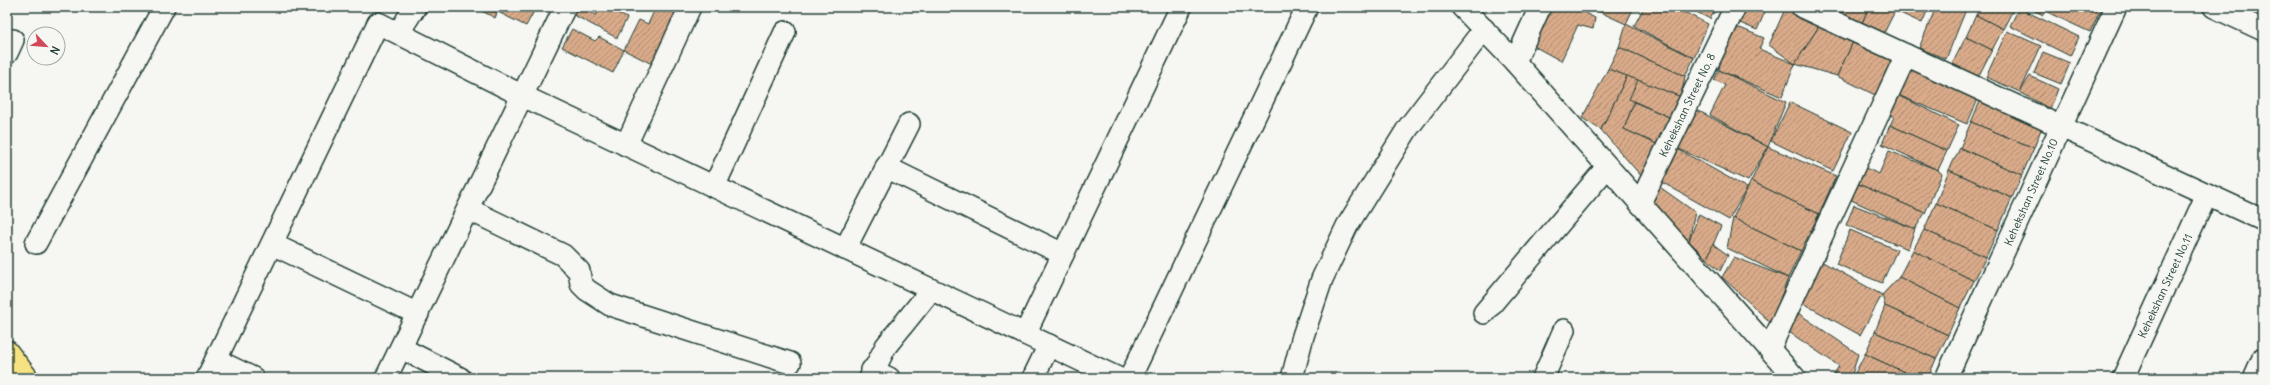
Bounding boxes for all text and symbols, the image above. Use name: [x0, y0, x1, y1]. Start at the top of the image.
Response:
north arrow: [26, 26, 66, 66]
text: N: [47, 44, 63, 57]
street label: Kehekshan Street No. 8: [1656, 51, 1718, 159]
street label: Kehekshan Street No.10: [2001, 136, 2061, 248]
street label: Kehekshan Street No.11: [2135, 232, 2195, 340]

